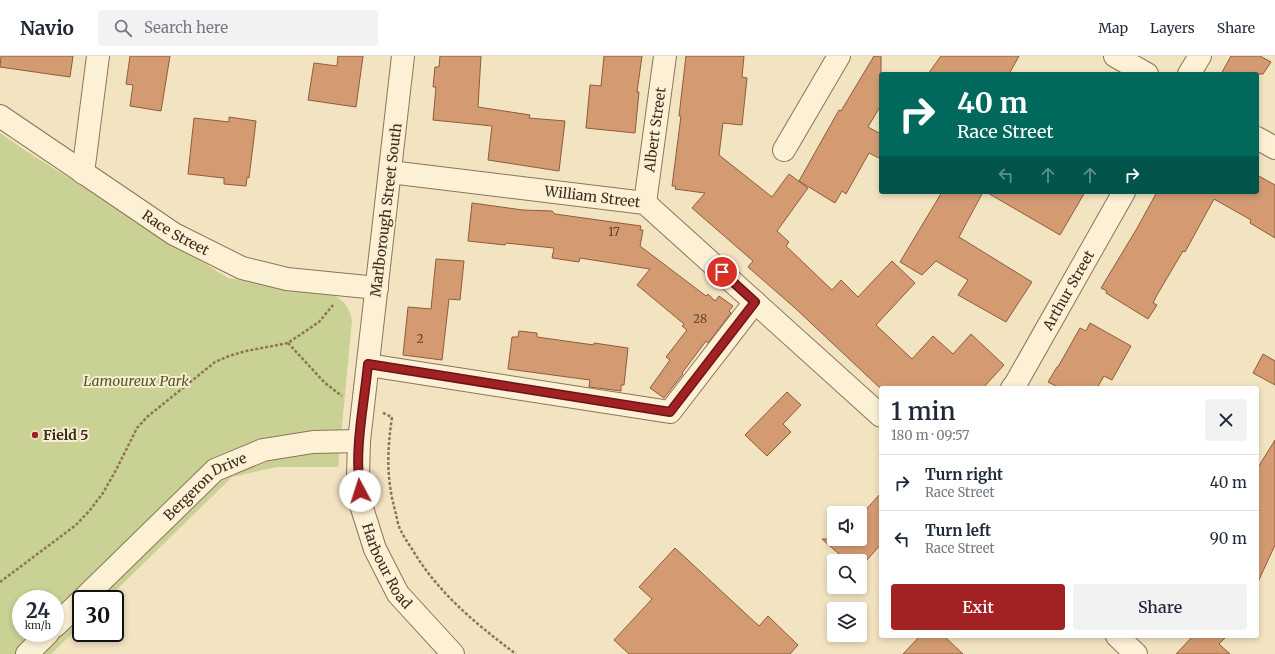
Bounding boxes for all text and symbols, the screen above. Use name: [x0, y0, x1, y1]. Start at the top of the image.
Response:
search box: [98, 10, 378, 46]
text: Navio: [20, 16, 74, 40]
icon: search: [112, 17, 134, 39]
text: Search here: [144, 18, 228, 37]
text: Map: [1098, 19, 1128, 37]
text: Layers: [1150, 19, 1195, 37]
text: Share: [1217, 19, 1255, 37]
text: 40 m: [957, 85, 1028, 121]
street label: Albert Street: [640, 86, 670, 174]
icon: right: [891, 88, 943, 140]
text: Race Street: [957, 120, 1053, 143]
street label: Marlborough Street South: [366, 122, 406, 298]
icon: left: [995, 164, 1017, 186]
icon: ahead: [1037, 164, 1059, 186]
icon: ahead: [1079, 164, 1101, 186]
icon: right: [1121, 164, 1143, 186]
street label: William Street: [543, 182, 642, 211]
street label: Race Street: [139, 206, 213, 259]
house number: 17: [608, 224, 620, 239]
street label: Arthur Street: [1038, 247, 1098, 334]
pin: [705, 255, 739, 289]
icon: arrive: [711, 261, 733, 283]
house number: 28: [693, 311, 707, 326]
house number: 2: [416, 331, 424, 346]
park label: Lamoureux Park: [83, 372, 189, 390]
text: 1 min: [891, 396, 956, 427]
button: close: [1205, 399, 1247, 441]
place label: Field 5: [43, 426, 88, 444]
text: 180 m · 09:57: [891, 427, 969, 444]
marker: Field 5: [30, 430, 40, 440]
street label: Bergeron Drive: [160, 449, 249, 524]
text: Turn right: [925, 465, 1003, 484]
position arrow: [339, 470, 381, 512]
icon: right: [891, 472, 913, 494]
text: 40 m: [1210, 473, 1247, 492]
text: Race Street: [925, 484, 995, 501]
map controls: [827, 506, 867, 642]
button: sound: [827, 506, 867, 546]
street label: Harbour Road: [358, 521, 416, 613]
text: Turn left: [925, 521, 991, 540]
icon: left: [891, 528, 913, 550]
text: 90 m: [1210, 529, 1247, 548]
text: Race Street: [925, 540, 995, 557]
button: search: [827, 554, 867, 594]
button: Exit: [891, 584, 1065, 630]
button: Share: [1073, 584, 1247, 630]
speed limit sign: 30: [72, 590, 124, 642]
text: 24: [26, 598, 50, 623]
button: layers: [827, 602, 867, 642]
text: km/h: [25, 619, 51, 632]

